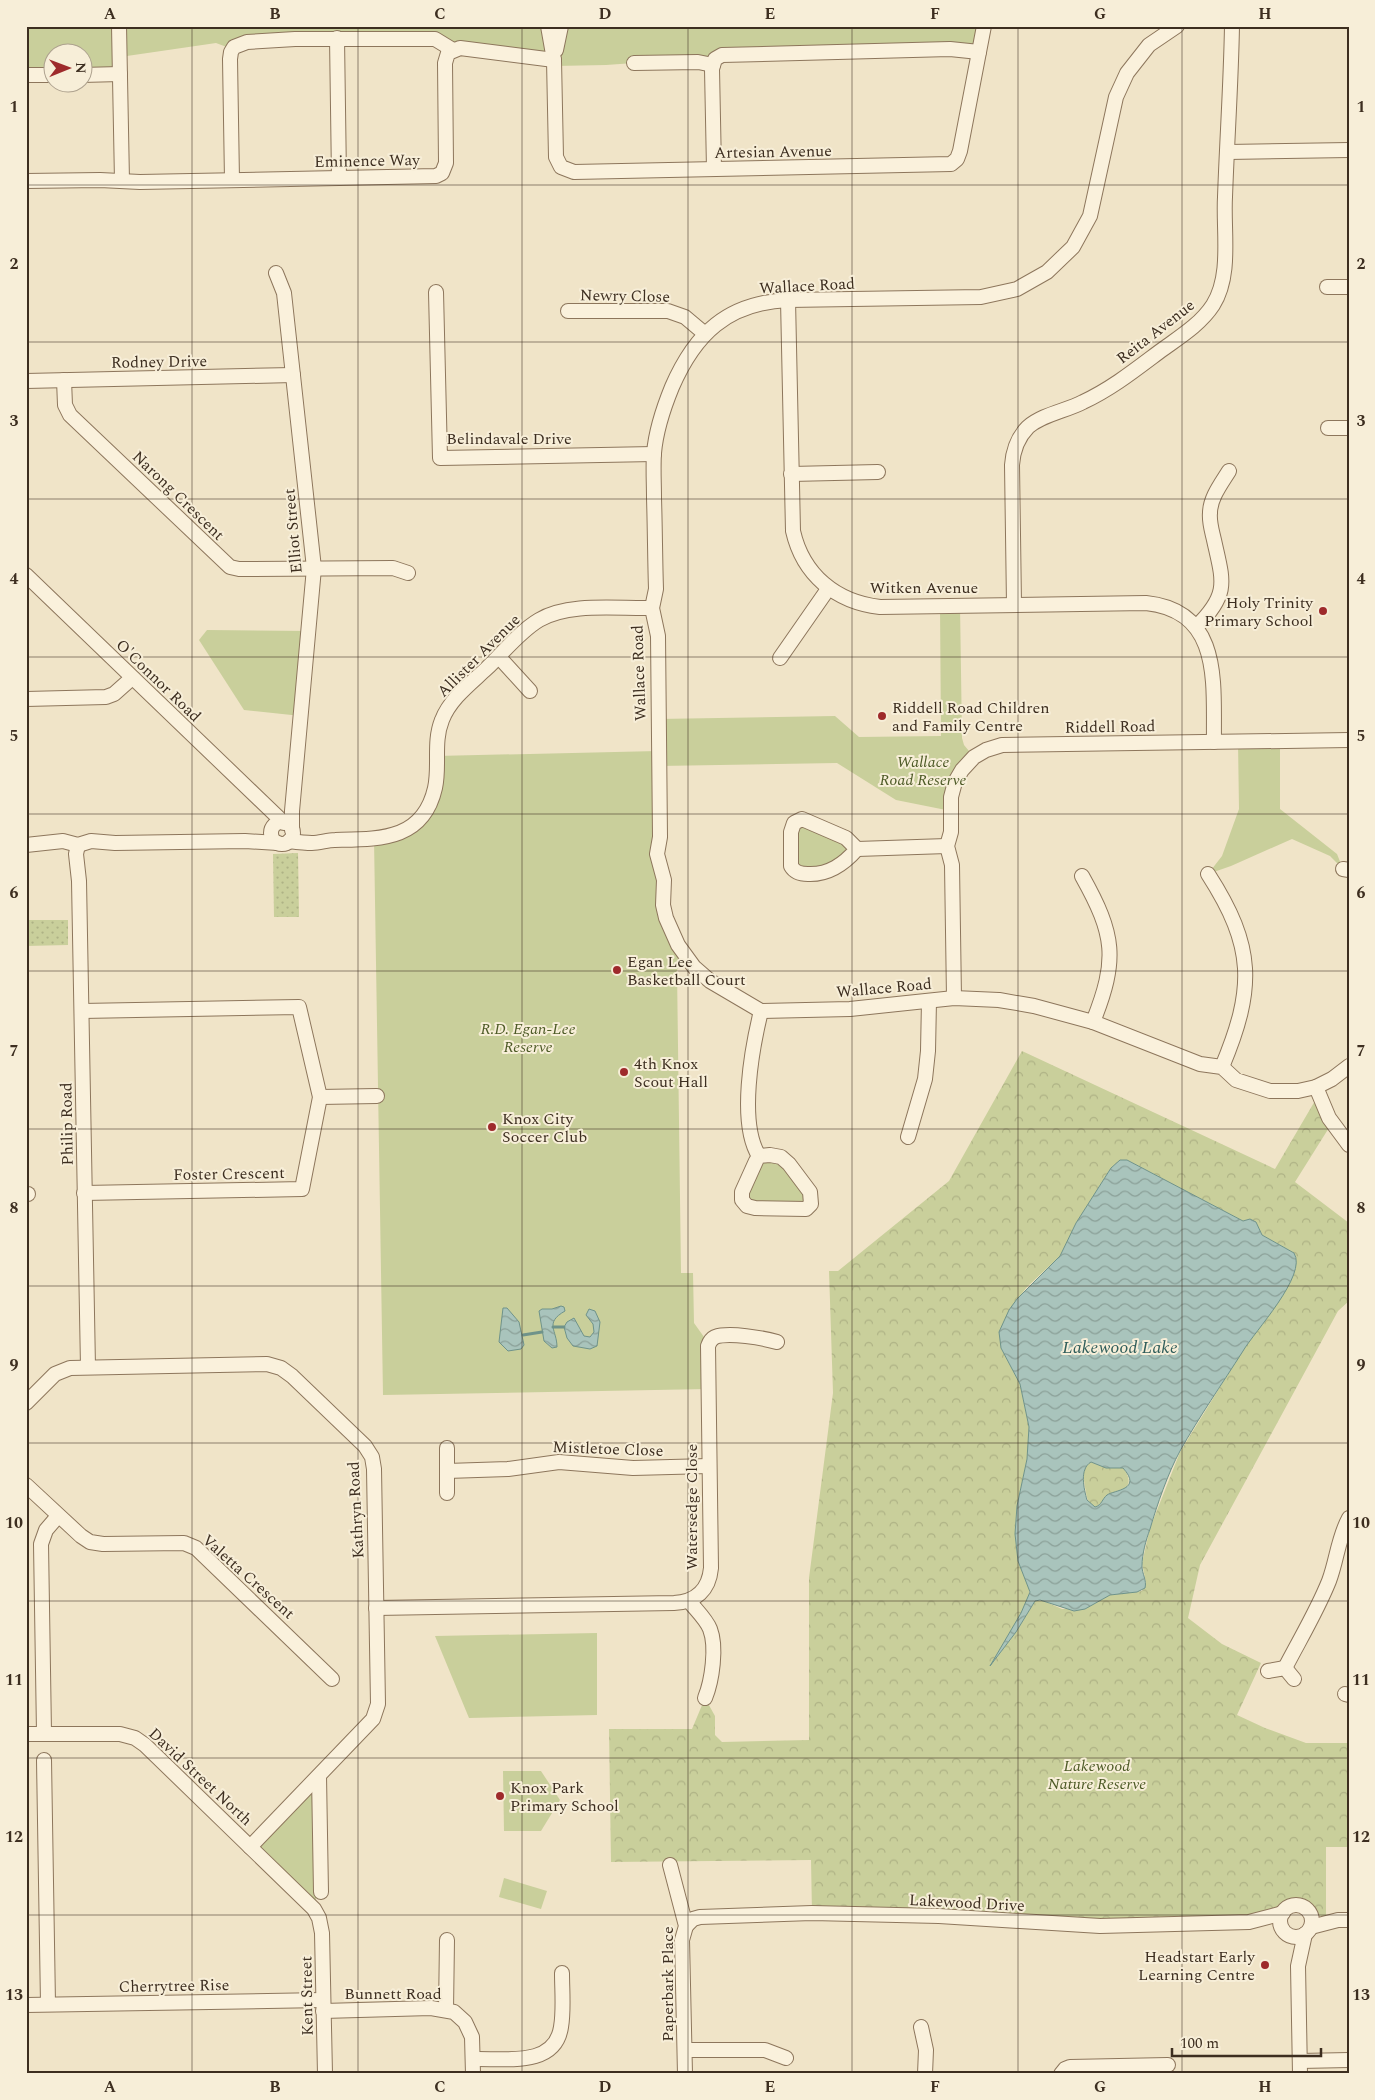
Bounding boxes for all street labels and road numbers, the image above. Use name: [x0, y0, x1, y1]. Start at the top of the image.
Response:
street label: Artesian Avenue: [714, 139, 832, 165]
street label: Eminence Way: [314, 148, 421, 174]
street label: Wallace Road: [759, 272, 856, 300]
street label: Newry Close: [580, 283, 670, 309]
street label: Reita Avenue: [1111, 294, 1200, 370]
street label: Rodney Drive: [111, 349, 207, 375]
street label: Belindavale Drive: [446, 427, 572, 451]
street label: Narong Crescent: [127, 445, 230, 546]
street label: Elliot Street: [277, 487, 309, 574]
street label: Witken Avenue: [870, 576, 978, 600]
street label: Allister Avenue: [431, 608, 526, 703]
street label: Wallace Road: [625, 625, 653, 721]
street label: O'Connor Road: [110, 634, 207, 728]
street label: Riddell Road: [1064, 714, 1156, 740]
street label: Wallace Road: [835, 972, 933, 1004]
street label: Philip Road: [54, 1082, 80, 1166]
street label: Foster Crescent: [173, 1161, 285, 1187]
street label: Mistletoe Close: [552, 1435, 664, 1463]
street label: Watersedge Close: [680, 1444, 704, 1570]
street label: Kathryn Road: [341, 1461, 371, 1559]
street label: Valetta Crescent: [197, 1529, 300, 1625]
street label: David Street North: [143, 1722, 258, 1831]
street label: Lakewood Drive: [908, 1888, 1025, 1918]
street label: Paperbark Place: [656, 1926, 680, 2042]
street label: Kent Street: [294, 1956, 320, 2036]
street label: Cherrytree Rise: [118, 1973, 230, 1999]
street label: Bunnett Road: [344, 1982, 442, 2006]

